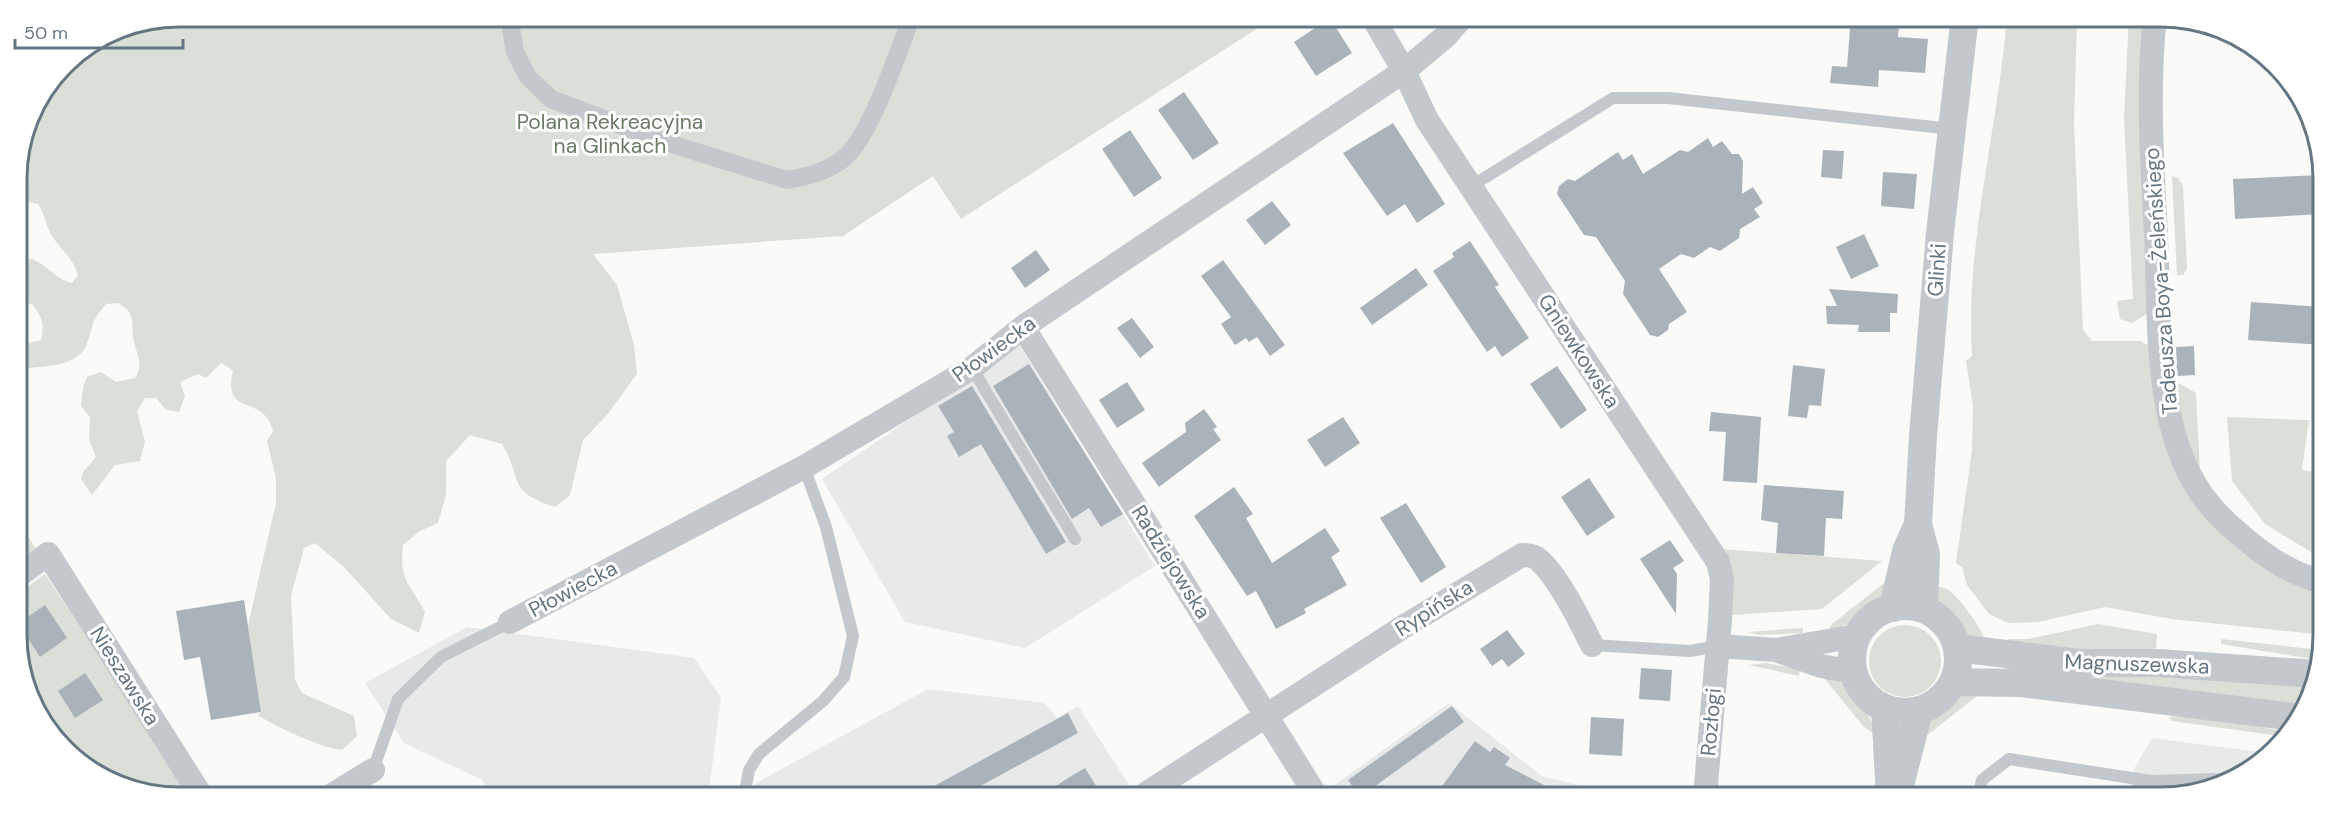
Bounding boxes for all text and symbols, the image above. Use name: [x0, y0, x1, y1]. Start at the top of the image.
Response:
scale bar: [15, 12, 183, 50]
text: 50 m: [24, 21, 68, 45]
park label: Polana Rekreacyjna na Glinkach: [517, 108, 703, 160]
street label: Tadeusza Boya-Żeleńskiego: [2138, 146, 2184, 416]
street label: Glinki: [1921, 242, 1953, 298]
street label: Gniewkowska: [1532, 288, 1626, 414]
street label: Płowiecka: [947, 309, 1041, 389]
street label: Radziejowska: [1125, 500, 1217, 624]
street label: Płowiecka: [524, 554, 622, 624]
street label: Rypińska: [1390, 573, 1478, 643]
street label: Nieszawska: [84, 621, 166, 731]
street label: Magnuszewska: [2064, 647, 2210, 681]
street label: Rozłogi: [1694, 687, 1728, 757]

